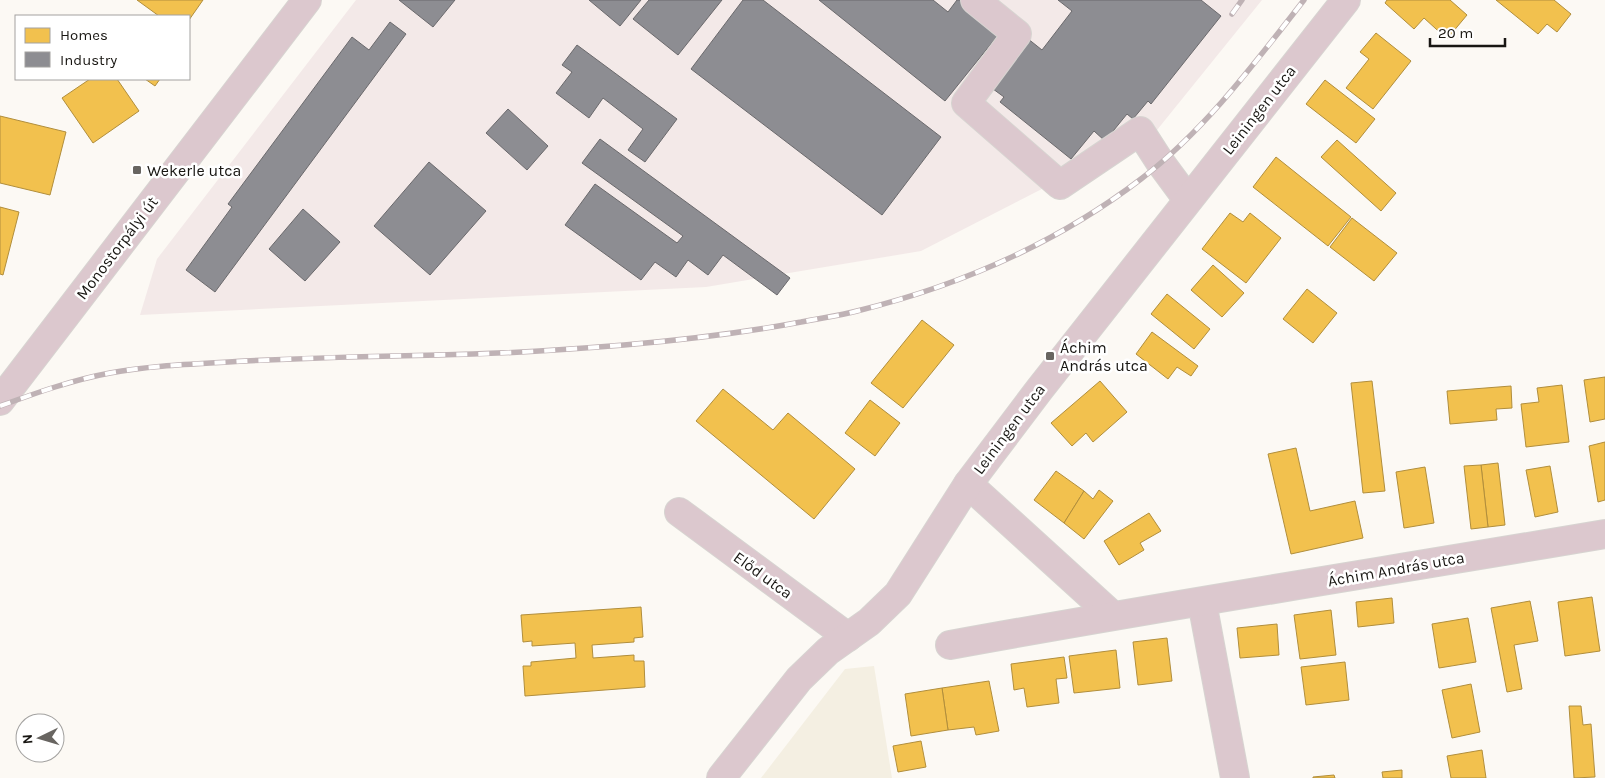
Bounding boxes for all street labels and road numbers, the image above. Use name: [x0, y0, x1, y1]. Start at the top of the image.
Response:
street label: Leiningen utca: [1218, 62, 1300, 158]
street label: Monostorpályi út: [72, 193, 162, 303]
street label: Leiningen utca: [969, 380, 1049, 478]
street label: Előd utca: [730, 547, 796, 603]
street label: Áchim András utca: [1326, 548, 1466, 590]

